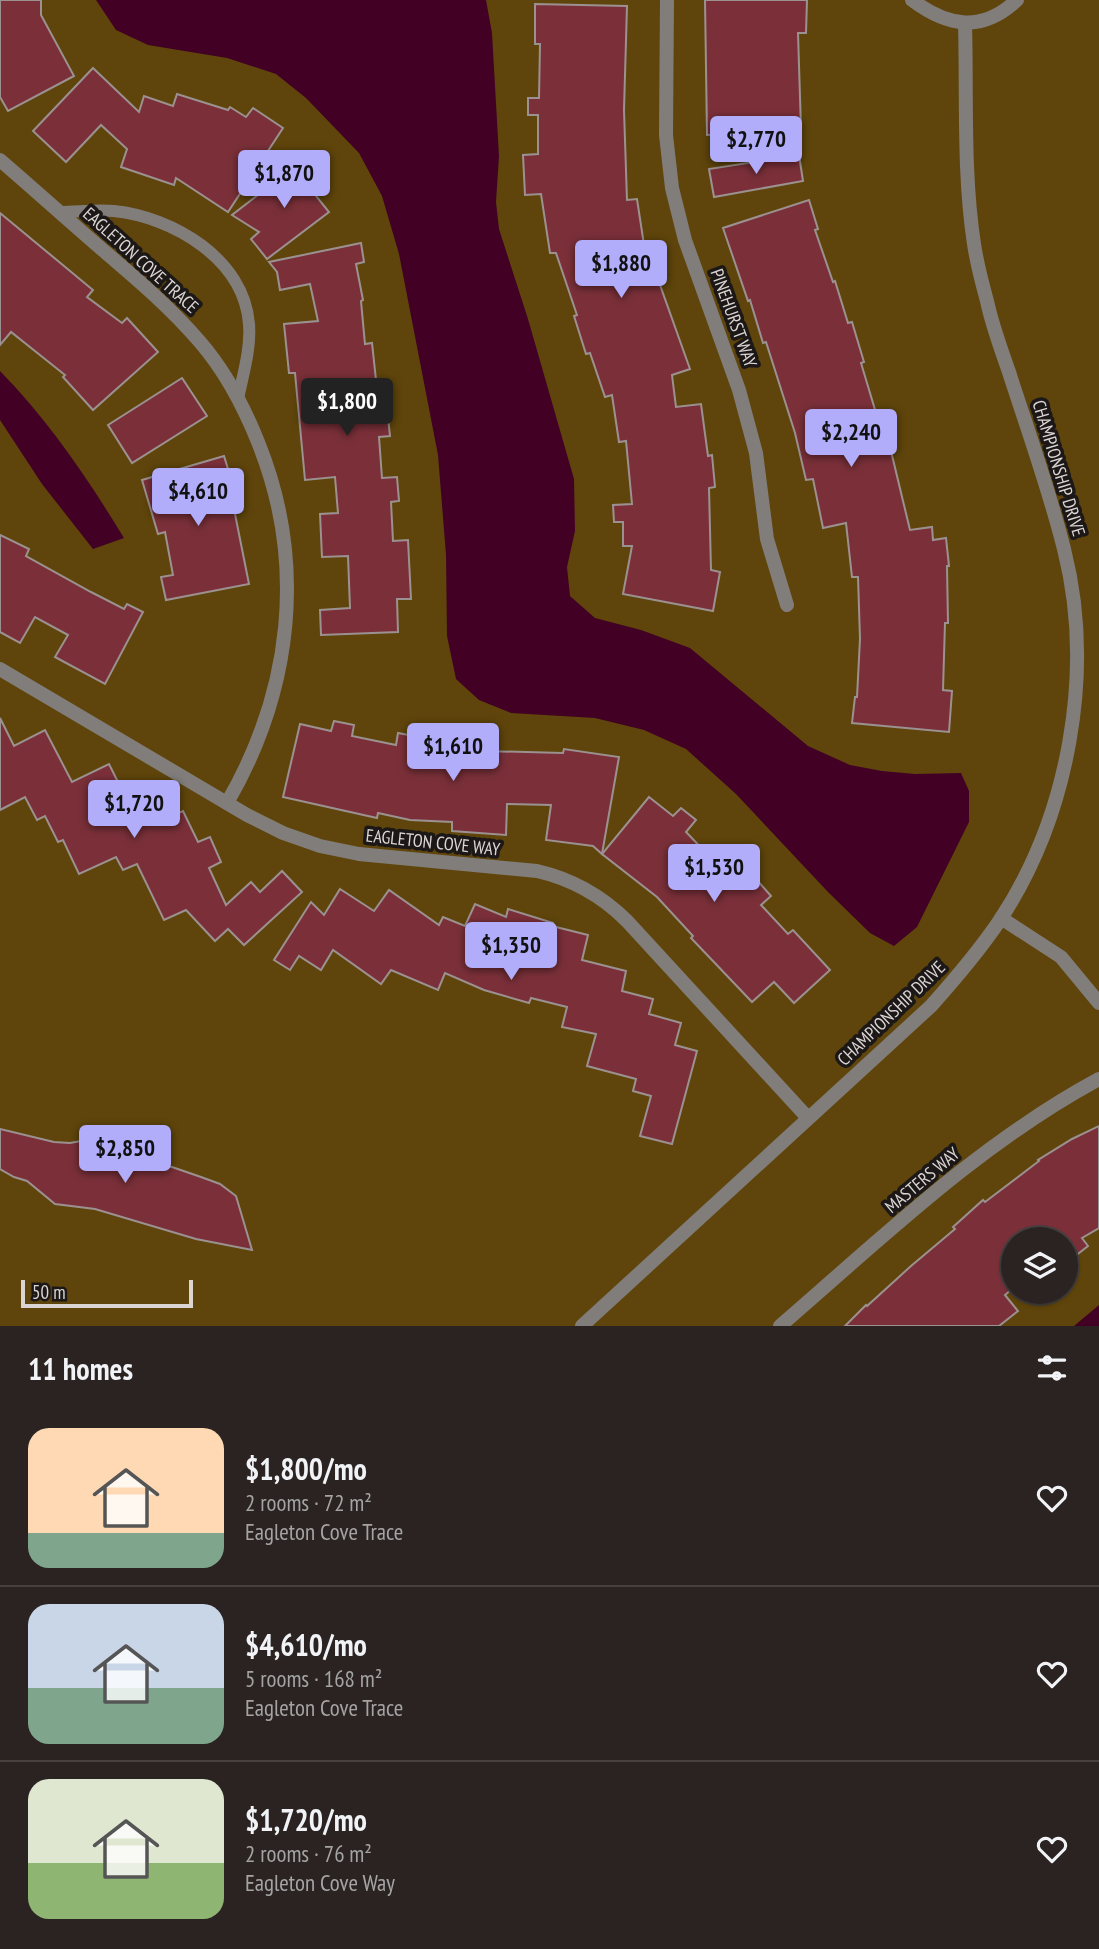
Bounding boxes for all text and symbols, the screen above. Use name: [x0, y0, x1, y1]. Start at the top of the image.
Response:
pin: $2,770: [699, 116, 813, 176]
text: $2,770: [726, 124, 786, 153]
pin: $1,870: [227, 150, 341, 210]
text: $1,870: [254, 158, 314, 187]
street label: EAGLETON COVE TRACE: [78, 202, 204, 318]
pin: $1,880: [564, 240, 678, 300]
text: $1,880: [591, 248, 651, 277]
street label: PINEHURST WAY: [706, 265, 763, 371]
pin: $1,800: [290, 378, 404, 438]
text: $1,800: [317, 386, 377, 415]
street label: CHAMPIONSHIP DRIVE: [1027, 397, 1091, 539]
pin: $2,240: [794, 410, 908, 469]
text: $2,240: [821, 417, 881, 446]
pin: $4,610: [141, 468, 255, 528]
text: $4,610: [168, 476, 228, 505]
pin: $1,610: [396, 724, 510, 783]
text: $1,610: [423, 731, 483, 760]
pin: $1,720: [77, 780, 191, 840]
text: $1,720: [104, 788, 164, 817]
street label: EAGLETON COVE WAY: [365, 824, 502, 861]
pin: $1,530: [657, 844, 771, 904]
text: $1,530: [684, 852, 744, 881]
pin: $1,350: [454, 922, 568, 982]
text: $1,350: [481, 930, 541, 959]
street label: CHAMPIONSHIP DRIVE: [832, 956, 950, 1070]
pin: $2,850: [68, 1126, 182, 1185]
text: $2,850: [95, 1133, 155, 1162]
street label: MASTERS WAY: [880, 1142, 965, 1218]
map controls: [1001, 1227, 1078, 1304]
button: layers: [1001, 1227, 1078, 1304]
scale bar: [21, 1277, 192, 1309]
text: 50 m: [32, 1280, 66, 1304]
text: 11 homes: [28, 1349, 133, 1388]
icon: filters: [1033, 1349, 1071, 1387]
text: $1,800/mo: [245, 1449, 367, 1488]
icon: home: [84, 1456, 168, 1540]
icon: heart: [1033, 1479, 1071, 1517]
text: 2 rooms · 72 m²: [245, 1488, 372, 1517]
text: Eagleton Cove Trace: [245, 1517, 403, 1546]
text: $4,610/mo: [245, 1625, 367, 1664]
icon: home: [84, 1632, 168, 1716]
icon: heart: [1033, 1655, 1071, 1693]
text: 5 rooms · 168 m²: [245, 1664, 382, 1693]
text: Eagleton Cove Trace: [245, 1693, 403, 1722]
text: $1,720/mo: [245, 1800, 367, 1839]
icon: home: [84, 1807, 168, 1891]
icon: heart: [1033, 1830, 1071, 1868]
text: 2 rooms · 76 m²: [245, 1839, 372, 1868]
text: Eagleton Cove Way: [245, 1868, 395, 1897]

